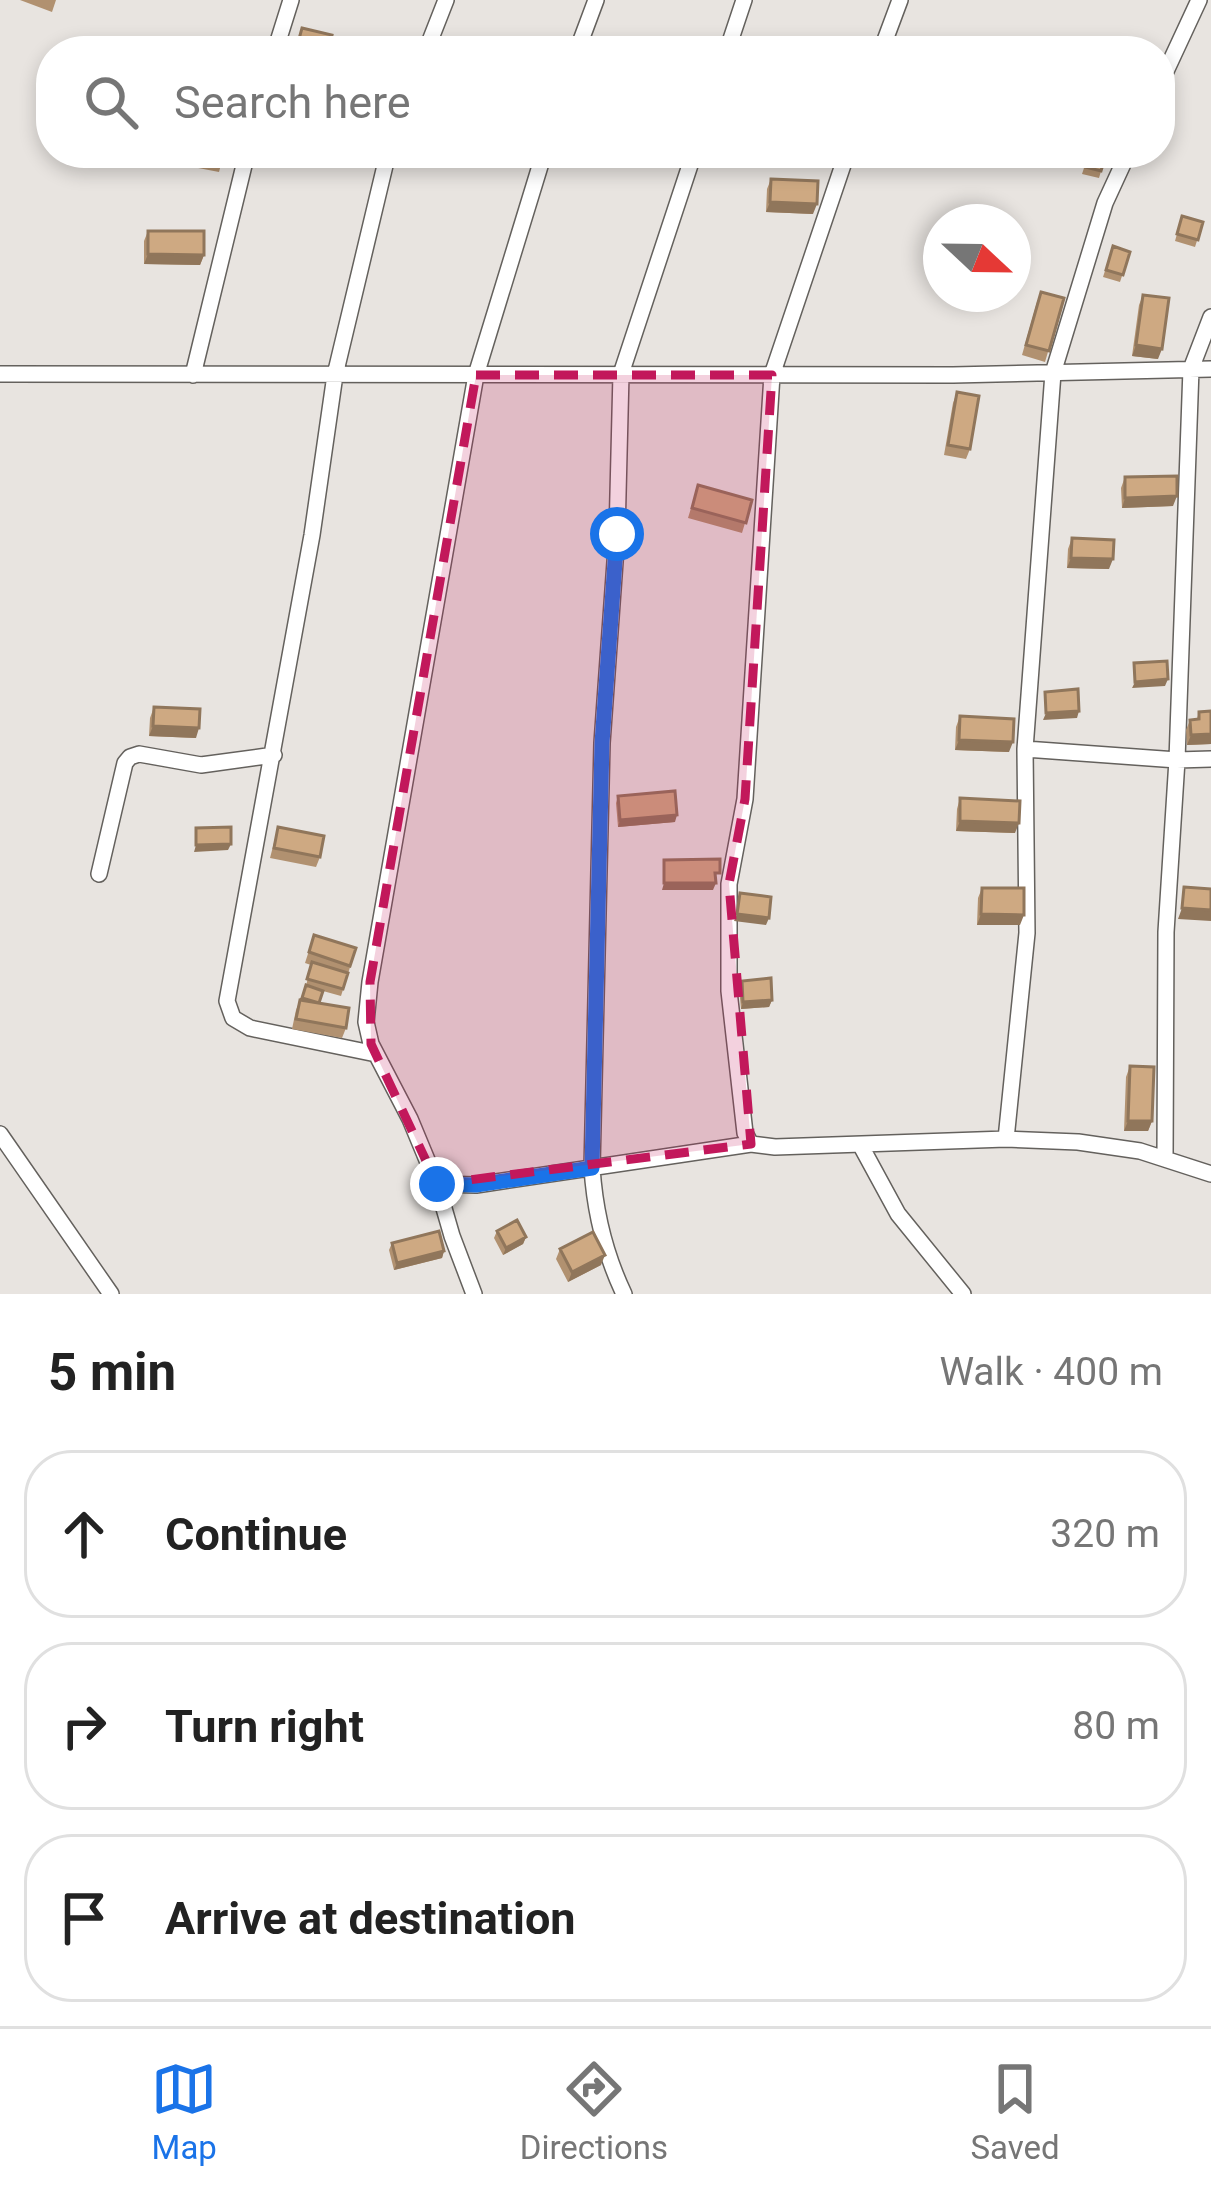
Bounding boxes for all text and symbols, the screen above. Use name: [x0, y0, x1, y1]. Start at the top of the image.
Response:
search box: [36, 36, 1175, 168]
icon: search: [78, 69, 144, 135]
text: Search here: [174, 76, 411, 129]
north arrow: [923, 204, 1031, 312]
route start: [590, 507, 644, 561]
route end: [410, 1157, 464, 1211]
text: 5 min: [48, 1343, 176, 1402]
text: Walk · 400 m: [939, 1349, 1163, 1395]
icon: ahead: [51, 1501, 117, 1567]
text: Continue: [165, 1508, 347, 1561]
text: 320 m: [1050, 1511, 1160, 1557]
icon: right: [51, 1693, 117, 1759]
text: Turn right: [165, 1700, 364, 1753]
text: 80 m: [1072, 1703, 1160, 1749]
icon: arrive: [51, 1885, 117, 1951]
text: Arrive at destination: [165, 1892, 576, 1945]
tab: Map: [151, 2056, 217, 2167]
tab: Directions: [520, 2056, 668, 2167]
tab: Saved: [971, 2056, 1060, 2167]

